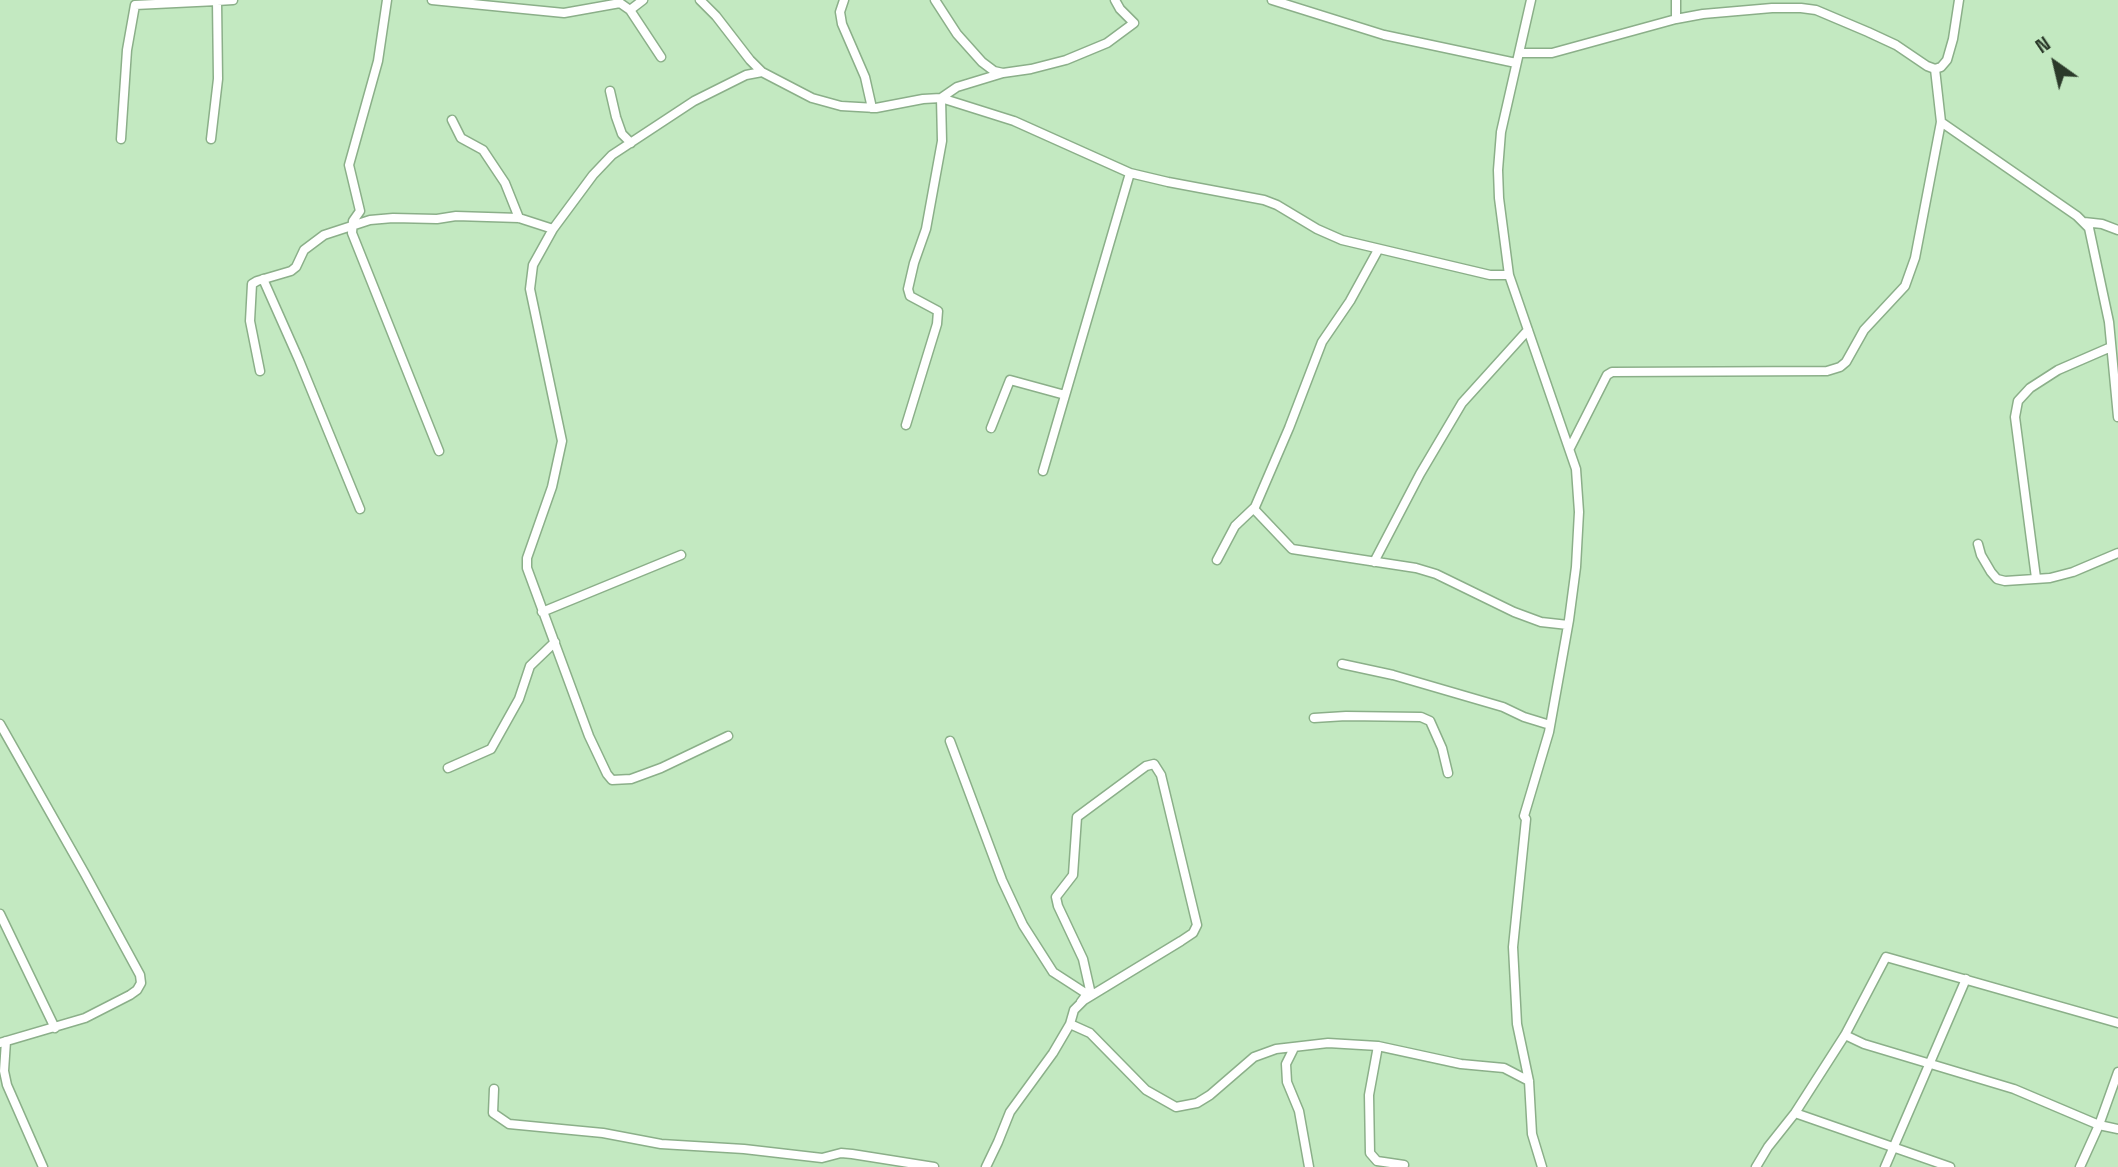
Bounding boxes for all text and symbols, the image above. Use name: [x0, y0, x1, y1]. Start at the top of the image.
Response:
north arrow: [2020, 28, 2090, 98]
text: N: [2031, 31, 2055, 59]

